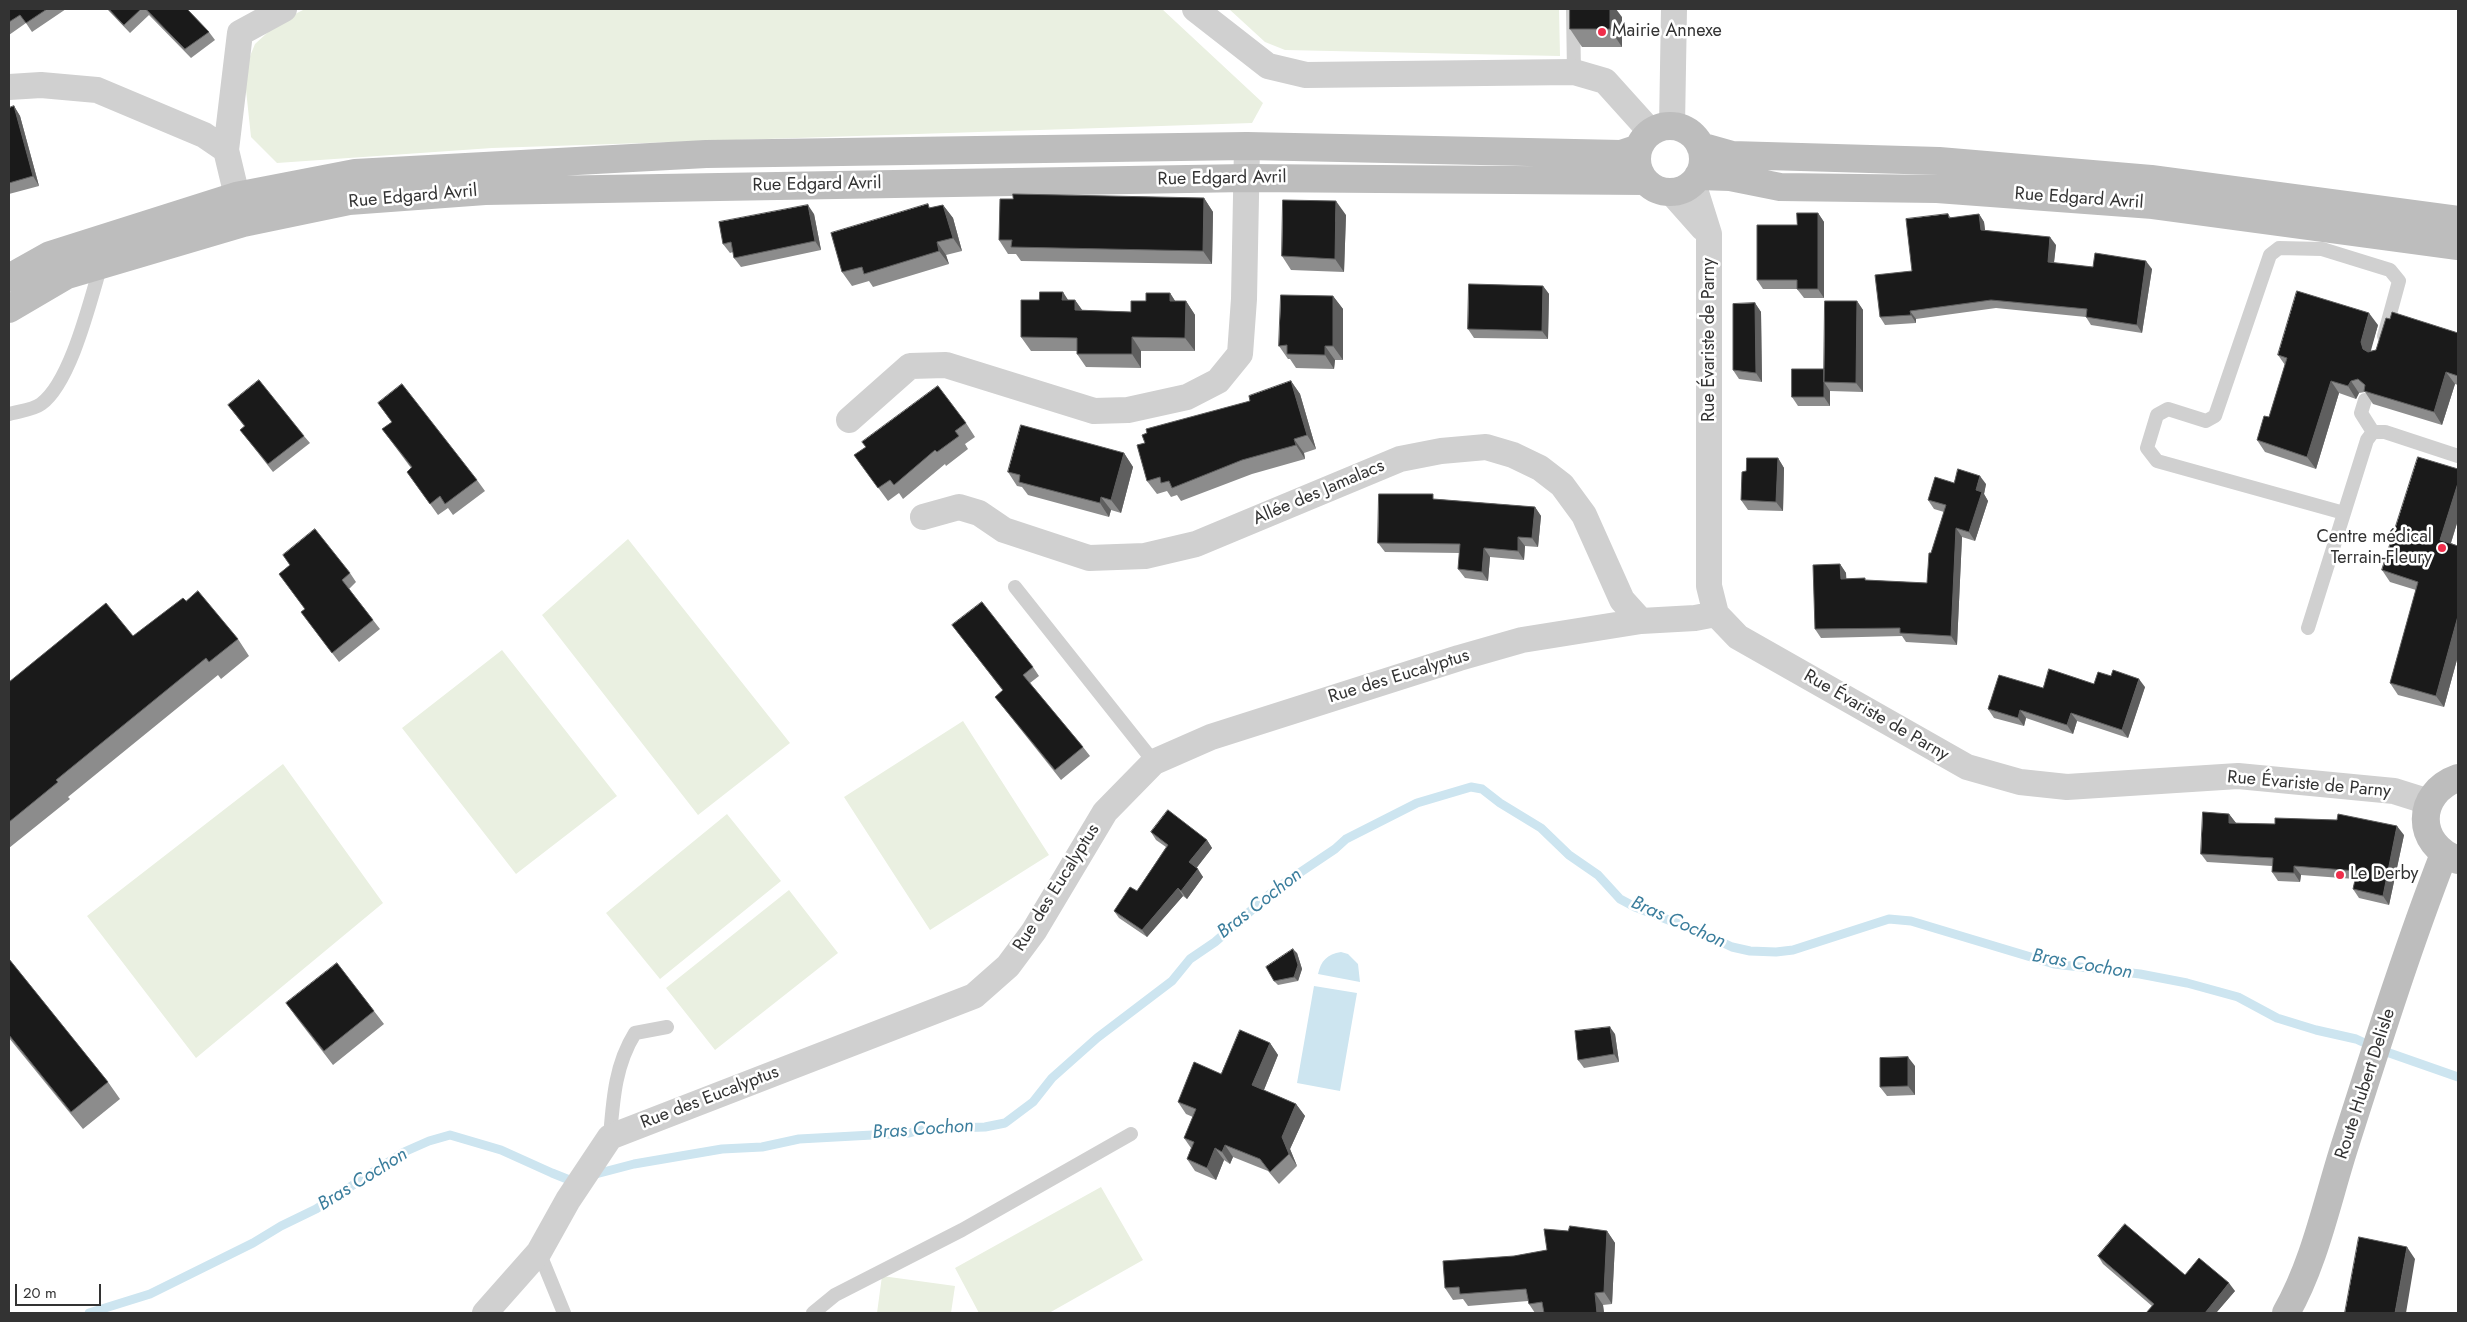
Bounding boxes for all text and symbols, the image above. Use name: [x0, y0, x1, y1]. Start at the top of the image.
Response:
place label: Mairie Annexe: [1612, 21, 1722, 43]
marker: Mairie Annexe: [1596, 26, 1608, 38]
street label: Rue Edgard Avril: [1157, 167, 1287, 191]
street label: Rue Edgard Avril: [752, 173, 882, 197]
street label: Rue Edgard Avril: [348, 181, 478, 213]
street label: Rue Edgard Avril: [2014, 184, 2144, 214]
street label: Rue Évariste de Parny: [1699, 258, 1721, 422]
street label: Allée des Jamalacs: [1250, 456, 1388, 530]
place label: Centre médical Terrain-Fleury: [2316, 527, 2432, 570]
marker: Centre médical Terrain-Fleury: [2436, 542, 2448, 554]
street label: Rue des Eucalyptus: [1326, 645, 1472, 709]
street label: Rue Évariste de Parny: [1800, 666, 1952, 766]
street label: Rue Évariste de Parny: [2226, 767, 2392, 803]
street label: Rue des Eucalyptus: [1009, 820, 1105, 956]
water label: Bras Cochon: [1213, 864, 1307, 944]
place label: Le Derby: [2350, 864, 2418, 886]
marker: Le Derby: [2334, 869, 2346, 881]
water label: Bras Cochon: [1627, 892, 1729, 954]
water label: Bras Cochon: [2030, 945, 2134, 985]
street label: Route Hubert Delisle: [2331, 1006, 2401, 1162]
street label: Rue des Eucalyptus: [638, 1062, 782, 1134]
water label: Bras Cochon: [872, 1115, 974, 1145]
water label: Bras Cochon: [314, 1144, 412, 1216]
scale bar: [18, 1274, 104, 1306]
text: 20 m: [23, 1282, 57, 1304]

